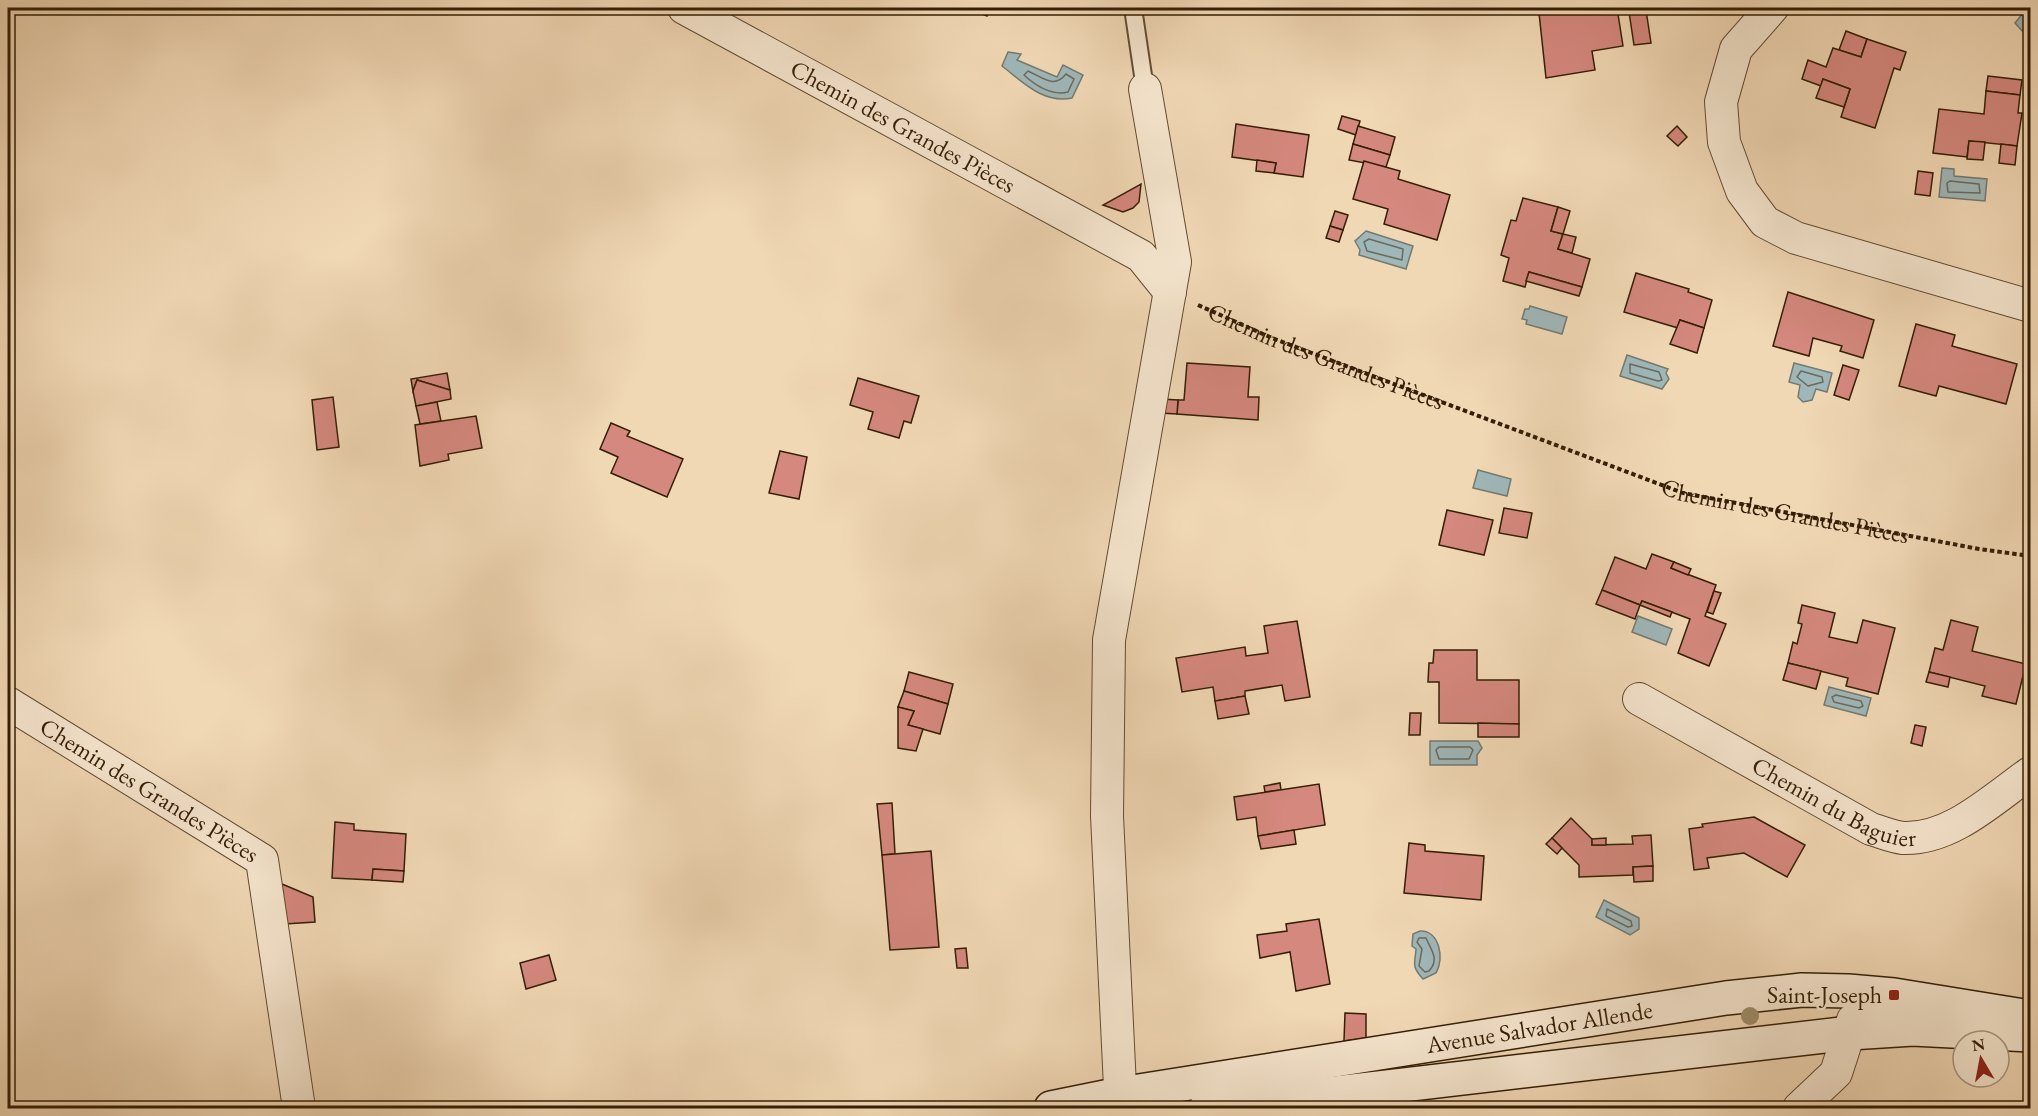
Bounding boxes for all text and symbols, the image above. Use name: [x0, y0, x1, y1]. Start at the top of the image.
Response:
street label: Chemin des Grandes Pièces: [785, 53, 1021, 200]
street label: Chemin des Grandes Pièces: [1203, 295, 1449, 417]
street label: Chemin des Grandes Pièces: [1657, 470, 1911, 550]
street label: Chemin des Grandes Pièces: [34, 711, 265, 869]
street label: Chemin du Baguier: [1747, 749, 1917, 853]
place label: Saint-Joseph: [1767, 979, 1882, 1010]
marker: Saint-Joseph: [1887, 988, 1901, 1002]
street label: Avenue Salvador Allende: [1423, 994, 1655, 1060]
north arrow: [1951, 1029, 2011, 1089]
text: N: [1970, 1033, 1987, 1056]

